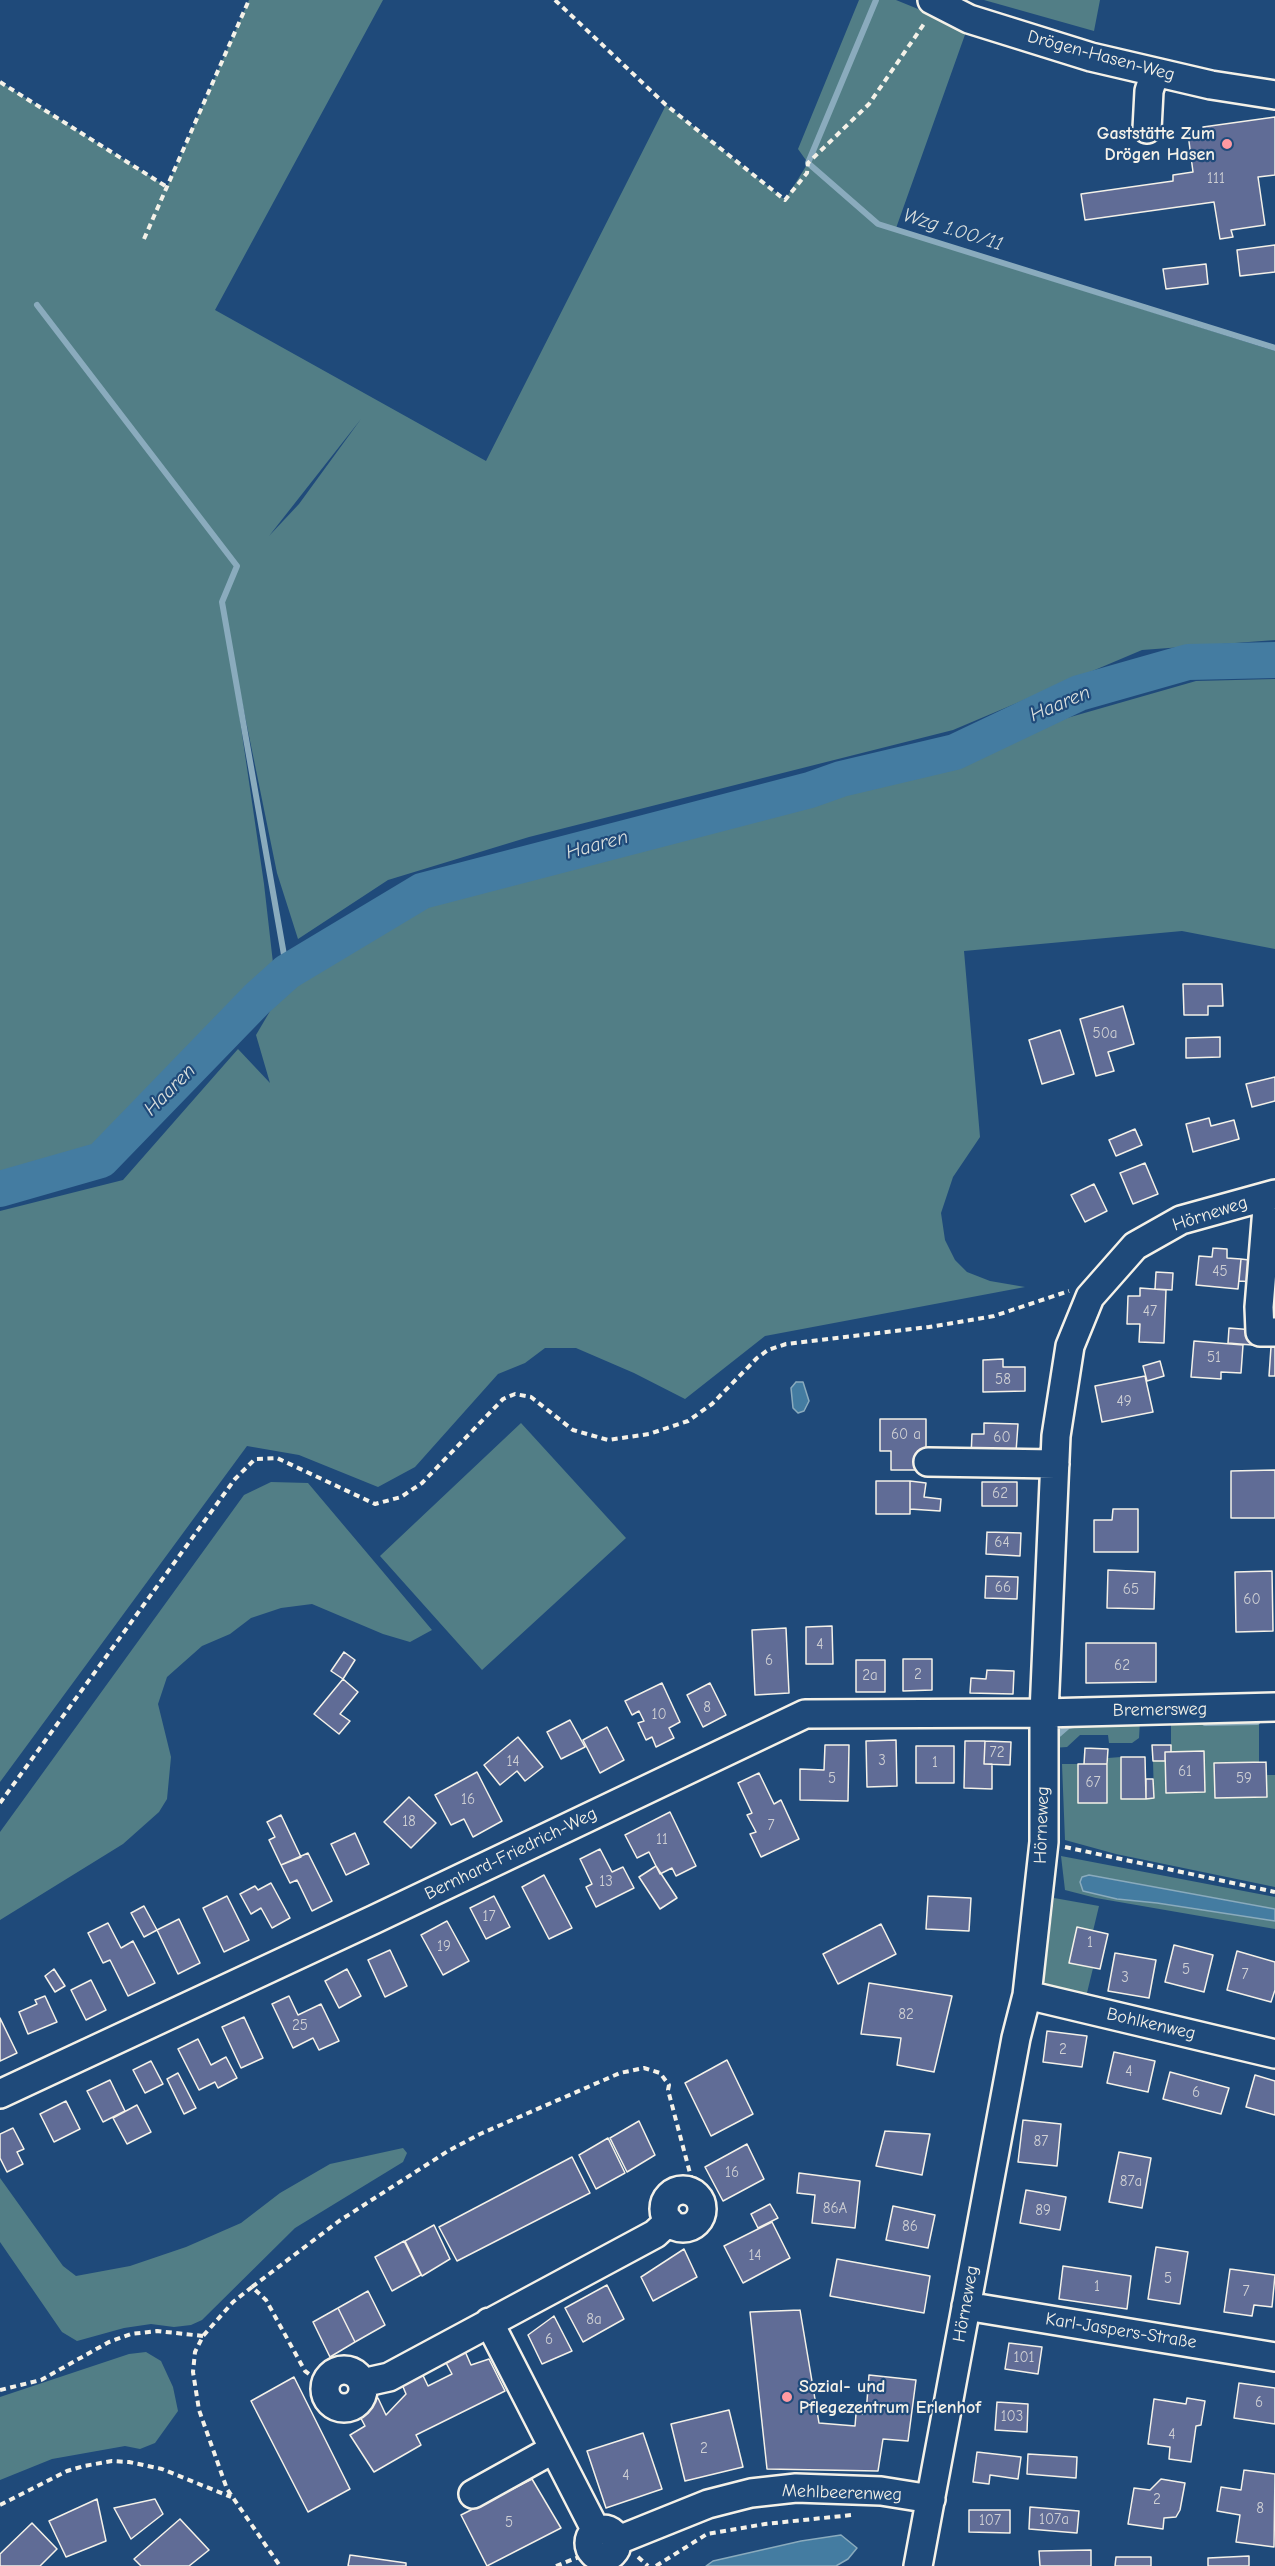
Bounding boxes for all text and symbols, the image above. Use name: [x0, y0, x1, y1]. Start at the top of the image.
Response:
street label: Drögen-Hasen-Weg: [1025, 26, 1177, 86]
place label: Gaststätte Zum Drögen Hasen: [1097, 123, 1215, 166]
marker: Gaststätte Zum Drögen Hasen: [1220, 137, 1234, 151]
house number: 111: [1207, 170, 1225, 188]
water label: Wzg 1.00/11: [900, 203, 1006, 257]
water label: Haaren: [1026, 681, 1094, 727]
water label: Haaren: [563, 825, 631, 865]
house number: 50a: [1092, 1025, 1118, 1043]
water label: Haaren: [139, 1059, 201, 1121]
street label: Hörneweg: [1170, 1192, 1250, 1236]
house number: 45: [1212, 1263, 1228, 1281]
house number: 47: [1143, 1303, 1157, 1321]
house number: 51: [1207, 1349, 1221, 1367]
house number: 58: [995, 1371, 1011, 1389]
house number: 49: [1116, 1393, 1132, 1411]
house number: 60 a: [891, 1426, 921, 1444]
house number: 60: [993, 1429, 1011, 1447]
house number: 62: [992, 1485, 1008, 1503]
house number: 64: [994, 1534, 1010, 1552]
house number: 66: [995, 1579, 1011, 1597]
house number: 65: [1123, 1581, 1139, 1599]
house number: 60: [1243, 1591, 1261, 1609]
house number: 4: [816, 1636, 824, 1654]
house number: 6: [765, 1652, 773, 1670]
house number: 62: [1114, 1657, 1130, 1675]
house number: 2: [914, 1666, 922, 1684]
house number: 2a: [862, 1667, 878, 1685]
street label: Bremersweg: [1113, 1698, 1207, 1722]
house number: 8: [703, 1699, 711, 1717]
house number: 10: [651, 1706, 667, 1724]
house number: 72: [990, 1744, 1004, 1762]
house number: 3: [878, 1752, 886, 1770]
house number: 14: [506, 1753, 520, 1771]
house number: 1: [932, 1754, 938, 1772]
house number: 61: [1178, 1763, 1192, 1781]
house number: 5: [828, 1770, 836, 1788]
house number: 59: [1236, 1770, 1252, 1788]
house number: 67: [1085, 1774, 1101, 1792]
street label: Hörneweg: [1030, 1786, 1054, 1864]
house number: 16: [461, 1791, 475, 1809]
street label: Bernhard-Friedrich-Weg: [421, 1803, 601, 1905]
house number: 18: [402, 1813, 416, 1831]
house number: 7: [767, 1817, 775, 1835]
house number: 11: [656, 1831, 668, 1849]
house number: 13: [599, 1873, 613, 1891]
house number: 17: [482, 1908, 496, 1926]
house number: 1: [1087, 1934, 1093, 1952]
house number: 19: [437, 1938, 451, 1956]
house number: 5: [1182, 1961, 1190, 1979]
house number: 7: [1241, 1966, 1249, 1984]
house number: 3: [1121, 1969, 1129, 1987]
street label: Bohlkenweg: [1104, 2003, 1198, 2045]
house number: 82: [898, 2006, 914, 2024]
house number: 25: [292, 2017, 308, 2035]
house number: 2: [1059, 2041, 1067, 2059]
house number: 4: [1125, 2063, 1133, 2081]
house number: 6: [1192, 2084, 1200, 2102]
house number: 87: [1034, 2133, 1048, 2151]
house number: 16: [725, 2164, 739, 2182]
house number: 87a: [1120, 2173, 1142, 2191]
house number: 86A: [823, 2200, 847, 2218]
house number: 89: [1035, 2202, 1051, 2220]
house number: 86: [902, 2218, 918, 2236]
house number: 14: [748, 2247, 762, 2265]
street label: Hörneweg: [949, 2264, 983, 2344]
house number: 5: [1164, 2270, 1172, 2288]
house number: 1: [1094, 2278, 1100, 2296]
house number: 7: [1242, 2283, 1250, 2301]
street label: Karl-Jaspers-Straße: [1044, 2308, 1198, 2354]
house number: 8a: [586, 2311, 602, 2329]
house number: 6: [545, 2331, 553, 2349]
house number: 101: [1013, 2349, 1035, 2367]
place label: Sozial- und Pflegezentrum Erlenhof: [799, 2376, 981, 2418]
marker: Sozial- und Pflegezentrum Erlenhof: [780, 2390, 794, 2404]
house number: 6: [1255, 2394, 1263, 2412]
house number: 103: [1001, 2408, 1023, 2426]
house number: 4: [1168, 2426, 1176, 2444]
house number: 2: [700, 2440, 708, 2458]
house number: 4: [622, 2467, 630, 2485]
street label: Mehlbeerenweg: [782, 2480, 902, 2506]
house number: 2: [1153, 2491, 1161, 2509]
house number: 8: [1256, 2500, 1264, 2518]
house number: 107a: [1039, 2511, 1069, 2529]
house number: 107: [979, 2512, 1001, 2530]
house number: 5: [505, 2514, 513, 2532]

